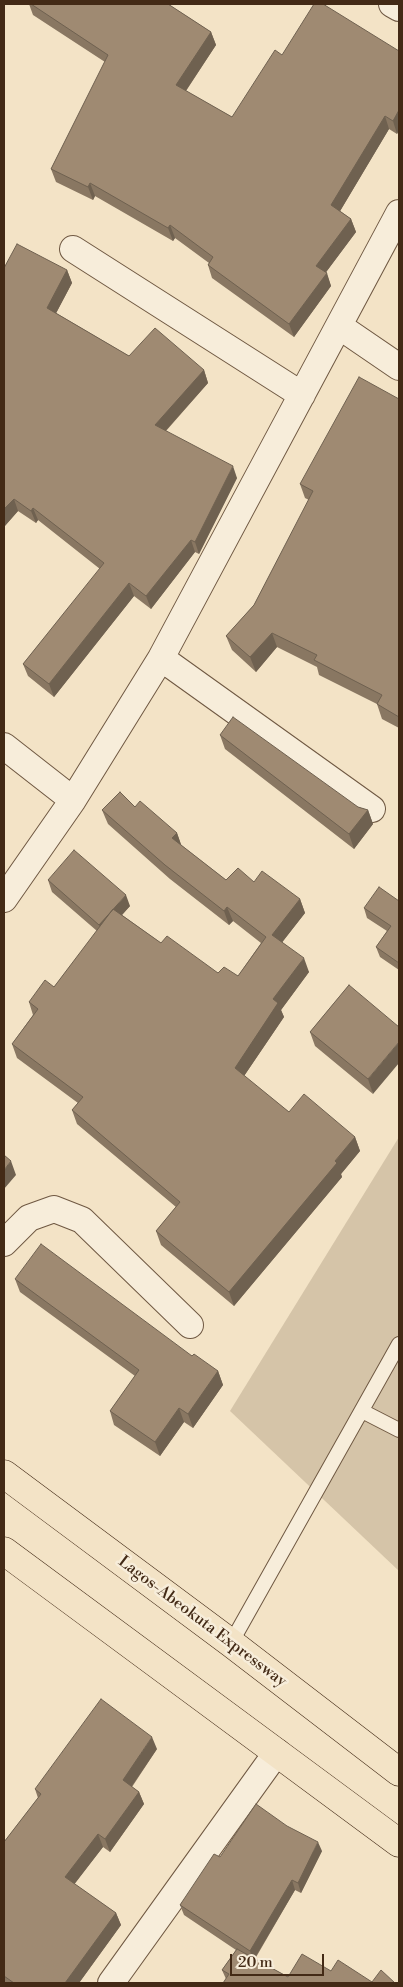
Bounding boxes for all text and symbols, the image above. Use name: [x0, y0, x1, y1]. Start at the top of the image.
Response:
street label: Lagos-Abeokuta Expressway: [114, 1552, 290, 1692]
scale bar: [233, 1944, 327, 1976]
text: 20 m: [238, 1953, 273, 1972]

